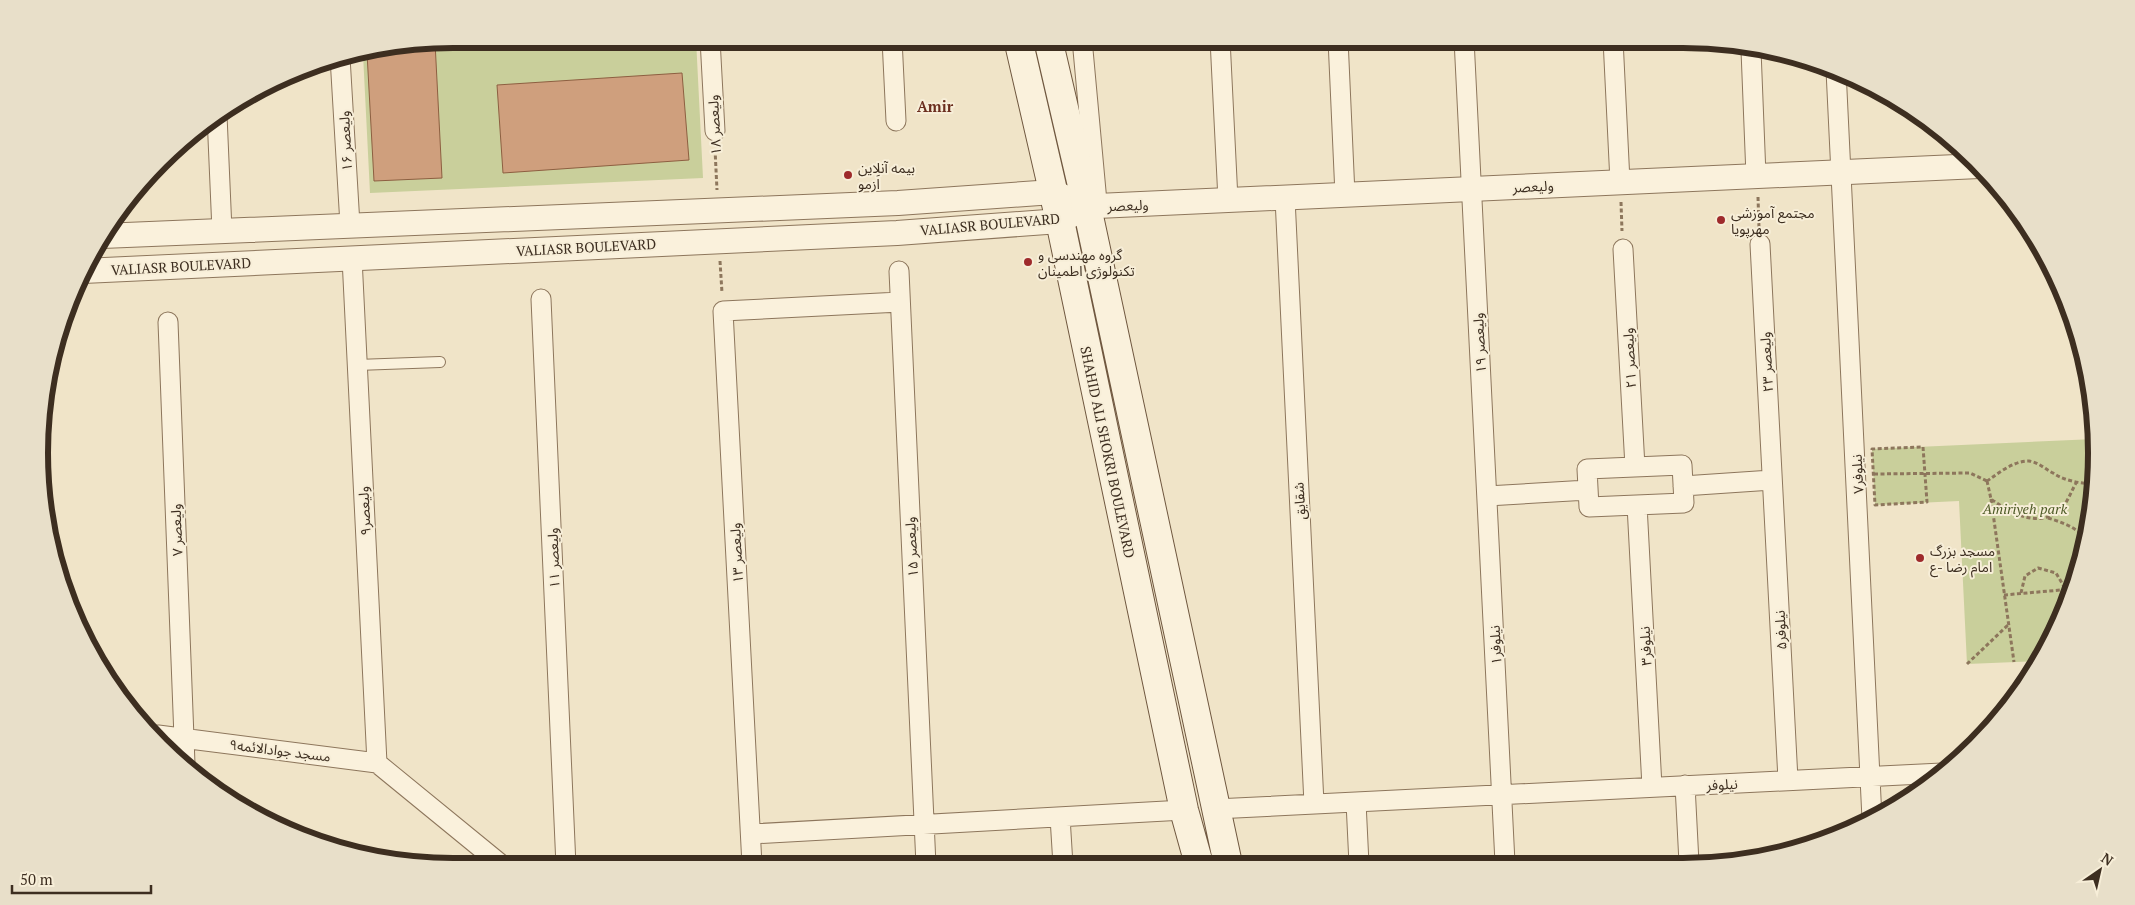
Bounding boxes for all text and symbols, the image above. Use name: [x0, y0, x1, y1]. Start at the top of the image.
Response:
street label: ولیعصر ۱۸: [703, 94, 725, 156]
district label: Amir: [917, 96, 954, 116]
street label: ولیعصر ۱۶: [334, 110, 356, 172]
place label: بیمه آنلاین اَزمو: [858, 158, 915, 193]
marker: بیمه آنلاین اَزمو: [842, 169, 854, 181]
street label: ولیعصر: [1511, 175, 1554, 197]
street label: ولیعصر: [1106, 195, 1149, 215]
place label: مجتمع آموزشی مهرپویا: [1731, 203, 1815, 239]
street label: VALIASR BOULEVARD: [919, 208, 1061, 240]
marker: مجتمع آموزشی مهرپویا: [1715, 214, 1727, 226]
street label: VALIASR BOULEVARD: [515, 234, 657, 260]
place label: گروه مهندسی و تکنولوژی اطمینان: [1038, 245, 1135, 280]
street label: VALIASR BOULEVARD: [110, 253, 252, 279]
marker: گروه مهندسی و تکنولوژی اطمینان: [1022, 256, 1034, 268]
street label: ولیعصر ۱۹: [1468, 312, 1490, 374]
street label: ولیعصر ۲۱: [1618, 327, 1640, 389]
street label: ولیعصر ۲۳: [1755, 331, 1777, 393]
street label: SHAHID ALI SHOKRI BOULEVARD: [1076, 344, 1140, 560]
street label: نیلوفر۷: [1846, 453, 1868, 494]
street label: شقایق: [1289, 482, 1310, 520]
street label: ولیعصر۹: [353, 486, 375, 536]
park label: Amiriyeh park: [1982, 499, 2067, 518]
street label: ولیعصر ۷: [166, 503, 186, 557]
street label: ولیعصر ۱۵: [900, 516, 922, 578]
street label: ولیعصر ۱۳: [725, 522, 747, 584]
street label: ولیعصر ۱۱: [542, 527, 564, 589]
place label: مسجد بزرگ امام رضا -ع: [1930, 541, 1995, 578]
marker: مسجد بزرگ امام رضا -ع: [1914, 552, 1926, 564]
street label: نیلوفر۵: [1769, 609, 1791, 650]
street label: نیلوفر۱: [1484, 624, 1506, 665]
street label: نیلوفر۳: [1634, 625, 1656, 666]
street label: مسجد جوادالائمه۹: [228, 734, 332, 766]
street label: نیلوفر: [1705, 774, 1739, 794]
north arrow: [2075, 845, 2125, 895]
text: N: [2098, 848, 2118, 870]
scale bar: [12, 862, 151, 894]
text: 50 m: [20, 869, 53, 889]

